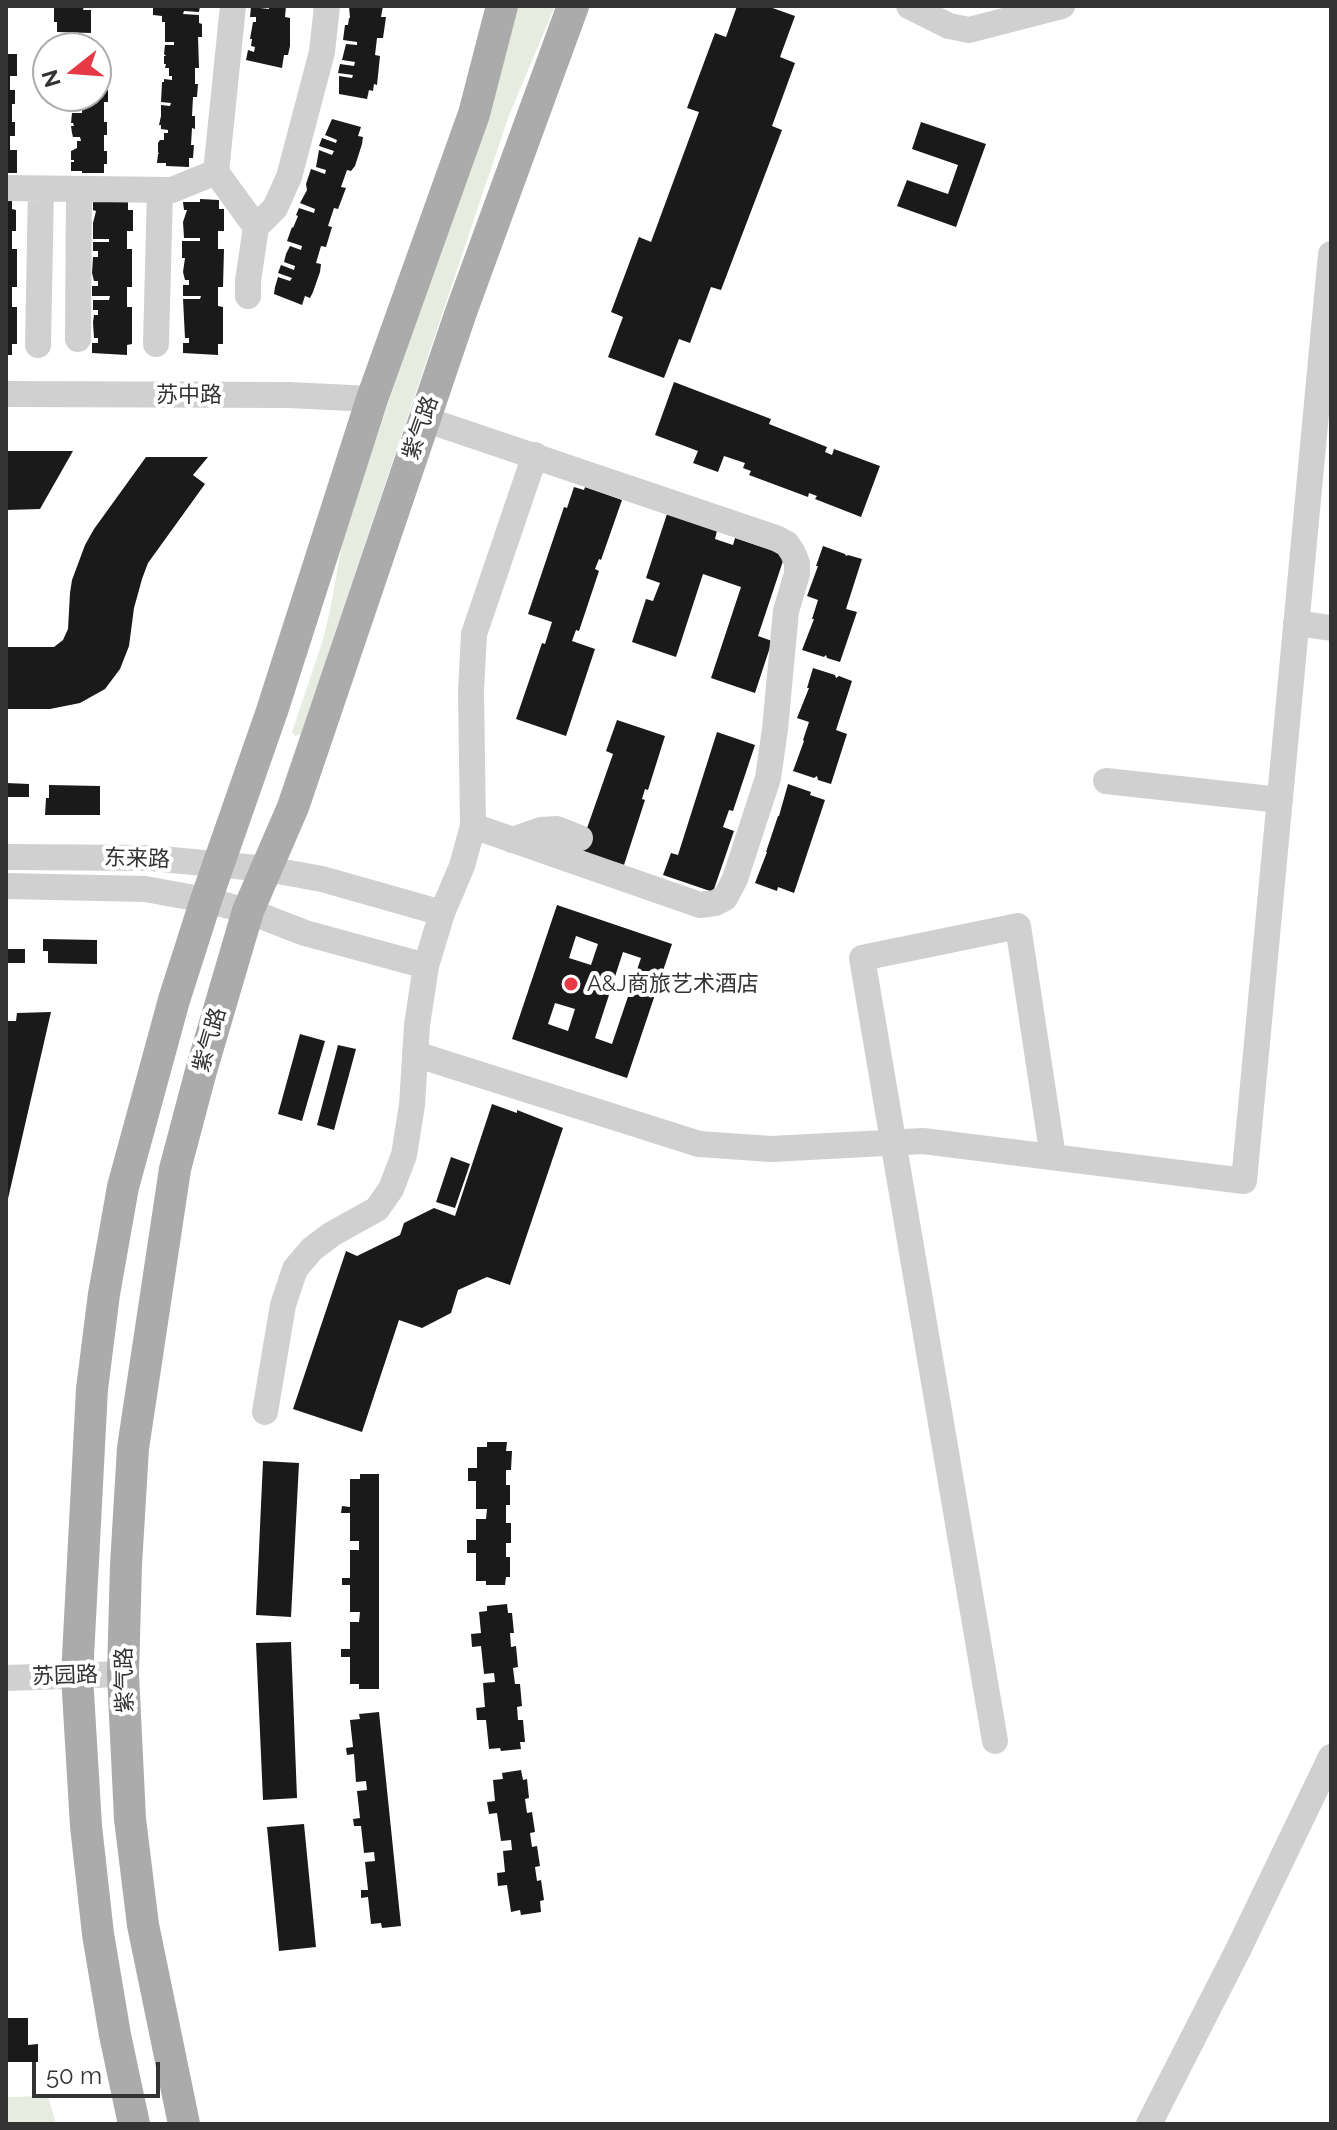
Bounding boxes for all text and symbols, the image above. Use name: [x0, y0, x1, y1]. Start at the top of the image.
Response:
north arrow: [32, 32, 112, 112]
text: N: [36, 67, 66, 90]
street label: 苏中路: [156, 382, 222, 408]
street label: 紫气路: [398, 393, 444, 463]
street label: 东来路: [104, 845, 170, 873]
place label: A&J商旅艺术酒店: [587, 971, 759, 997]
marker: A&J商旅艺术酒店: [562, 975, 580, 993]
street label: 紫气路: [188, 1005, 232, 1075]
street label: 紫气路: [111, 1647, 139, 1713]
street label: 苏园路: [32, 1662, 98, 1690]
scale bar: [36, 2046, 164, 2096]
text: 50 m: [46, 2061, 102, 2090]

